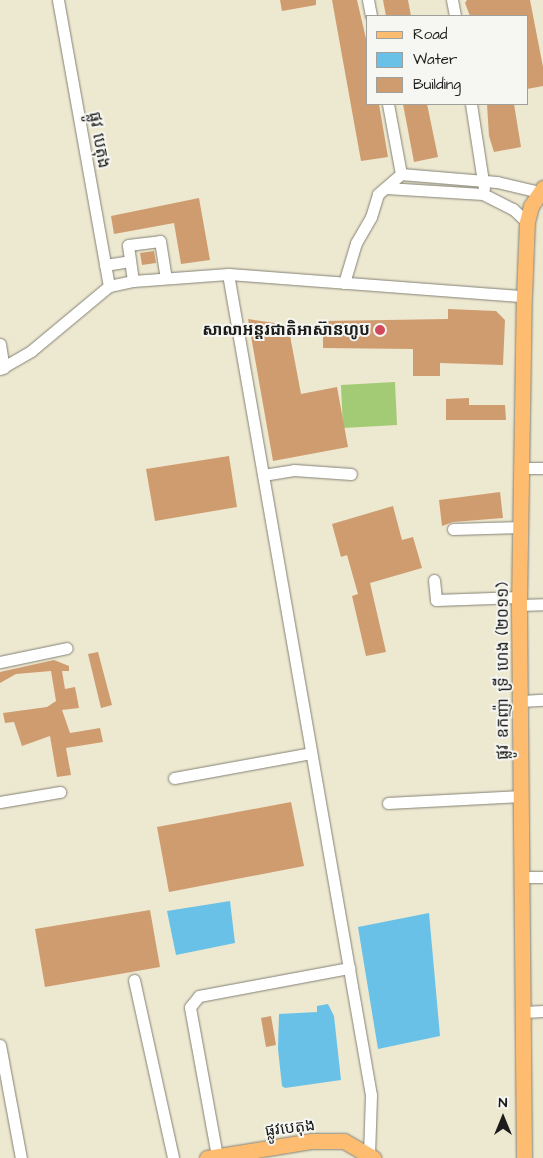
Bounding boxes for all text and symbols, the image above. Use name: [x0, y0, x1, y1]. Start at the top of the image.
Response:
legend: [366, 15, 528, 105]
text: Road: [413, 24, 447, 45]
text: Water: [413, 49, 457, 70]
text: Building: [413, 74, 461, 95]
street label: ផ្លូវ បេតុង: [85, 110, 113, 170]
place label: សាលាអន្ដរជាតិអាស៊ានហូប: [202, 320, 370, 340]
marker: សាលាអន្ដរជាតិអាស៊ានហូប: [374, 324, 386, 336]
street label: ផ្លូវ ឧកញ៉ា ទ្រី ហេង (២០១១): [493, 582, 513, 760]
north arrow: [478, 1093, 528, 1143]
text: N: [499, 1093, 507, 1113]
street label: ផ្លូវបេតុង: [264, 1115, 316, 1141]

